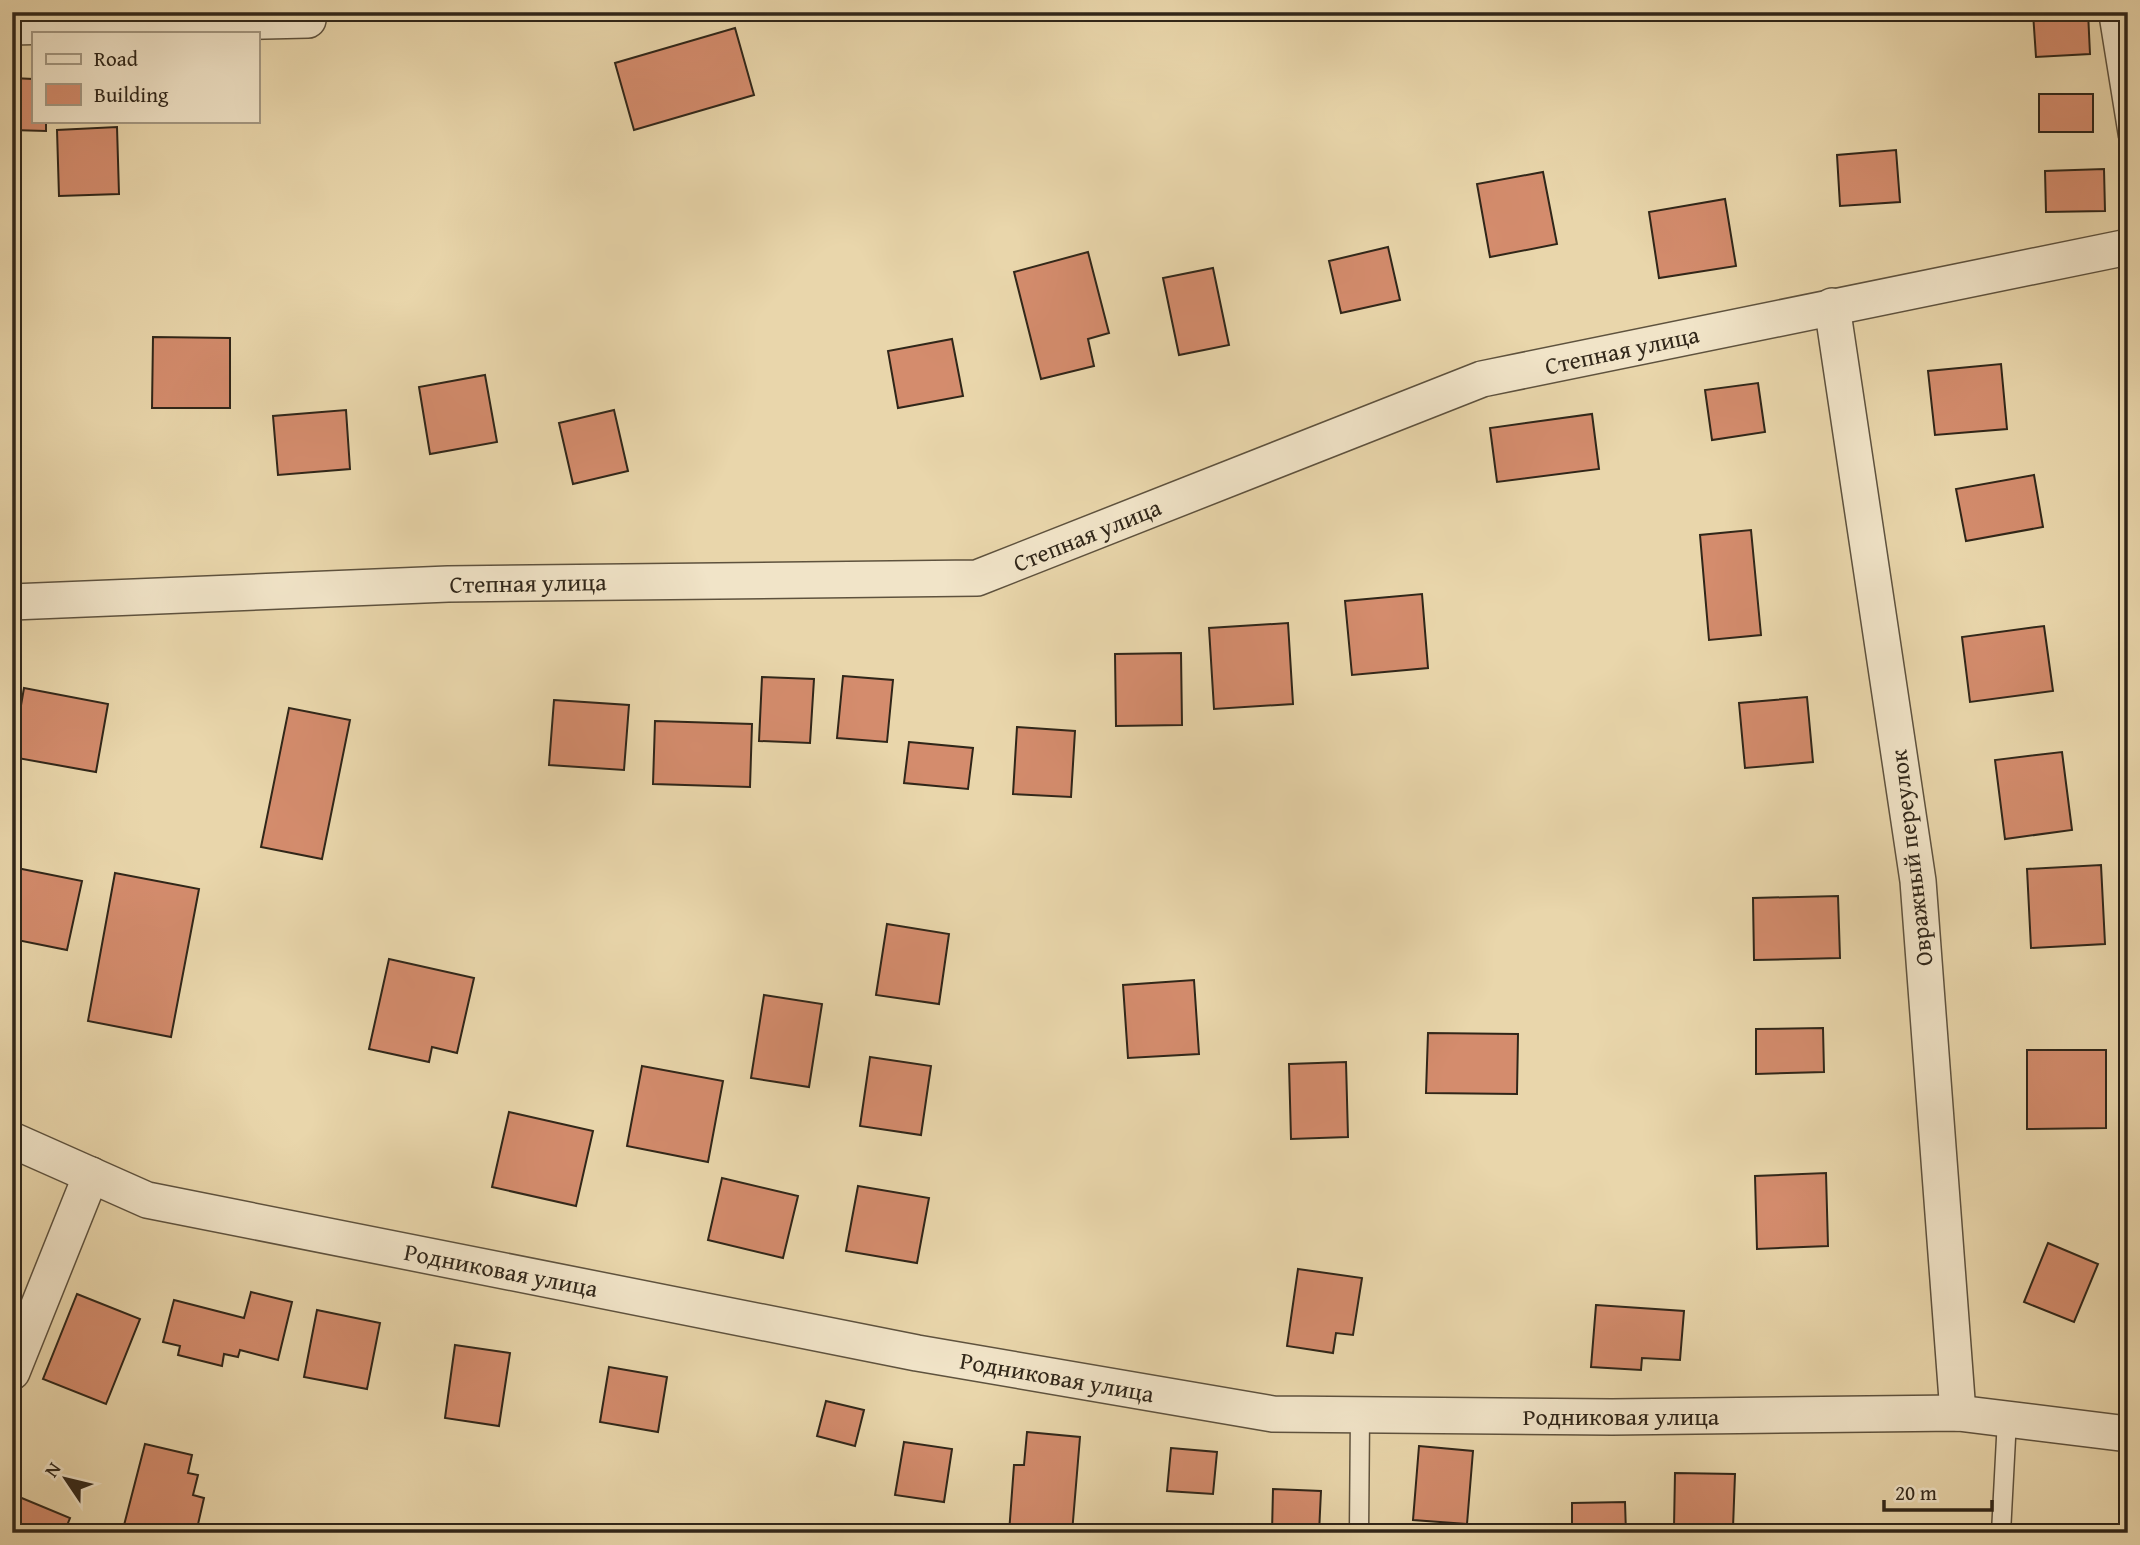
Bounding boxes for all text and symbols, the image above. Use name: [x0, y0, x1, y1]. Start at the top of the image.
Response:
legend: [32, 32, 259, 122]
text: Road: [94, 43, 139, 74]
text: Building: [94, 79, 169, 110]
street label: Степная улица: [1542, 316, 1703, 383]
street label: Степная улица: [1008, 489, 1167, 581]
street label: Степная улица: [449, 564, 607, 602]
street label: Овражный переулок: [1880, 747, 1942, 968]
street label: Родниковая улица: [401, 1234, 601, 1306]
street label: Родниковая улица: [957, 1343, 1157, 1411]
street label: Родниковая улица: [1523, 1399, 1720, 1434]
north arrow: [32, 1444, 102, 1514]
text: N: [37, 1456, 67, 1482]
scale bar: [1884, 1468, 1993, 1512]
text: 20 m: [1895, 1477, 1937, 1508]

